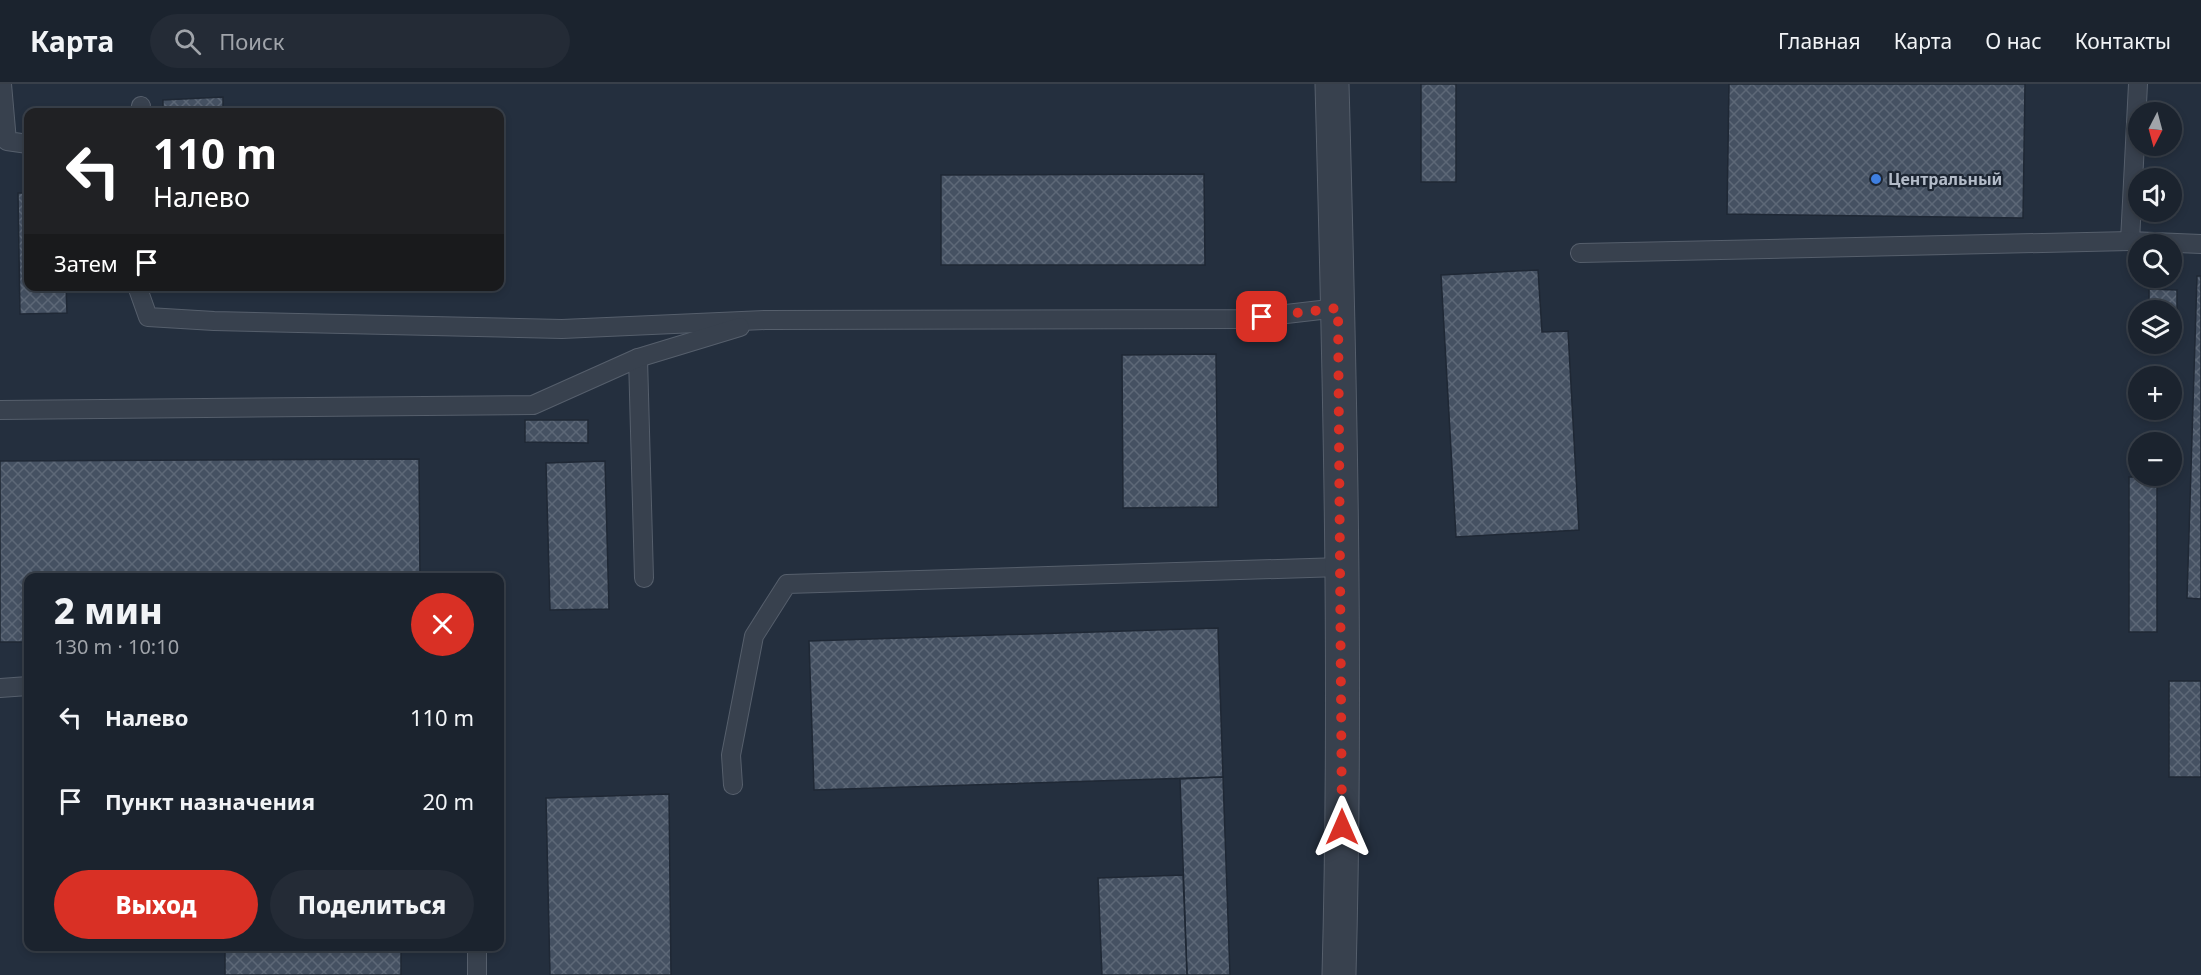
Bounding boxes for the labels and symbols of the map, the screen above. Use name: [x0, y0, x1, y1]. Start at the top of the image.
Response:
north arrow: [2128, 102, 2182, 156]
place label: Центральный: [1888, 168, 2002, 190]
marker: Центральный: [1869, 172, 1883, 186]
pin: [1236, 291, 1287, 342]
position arrow: [1310, 795, 1374, 859]

